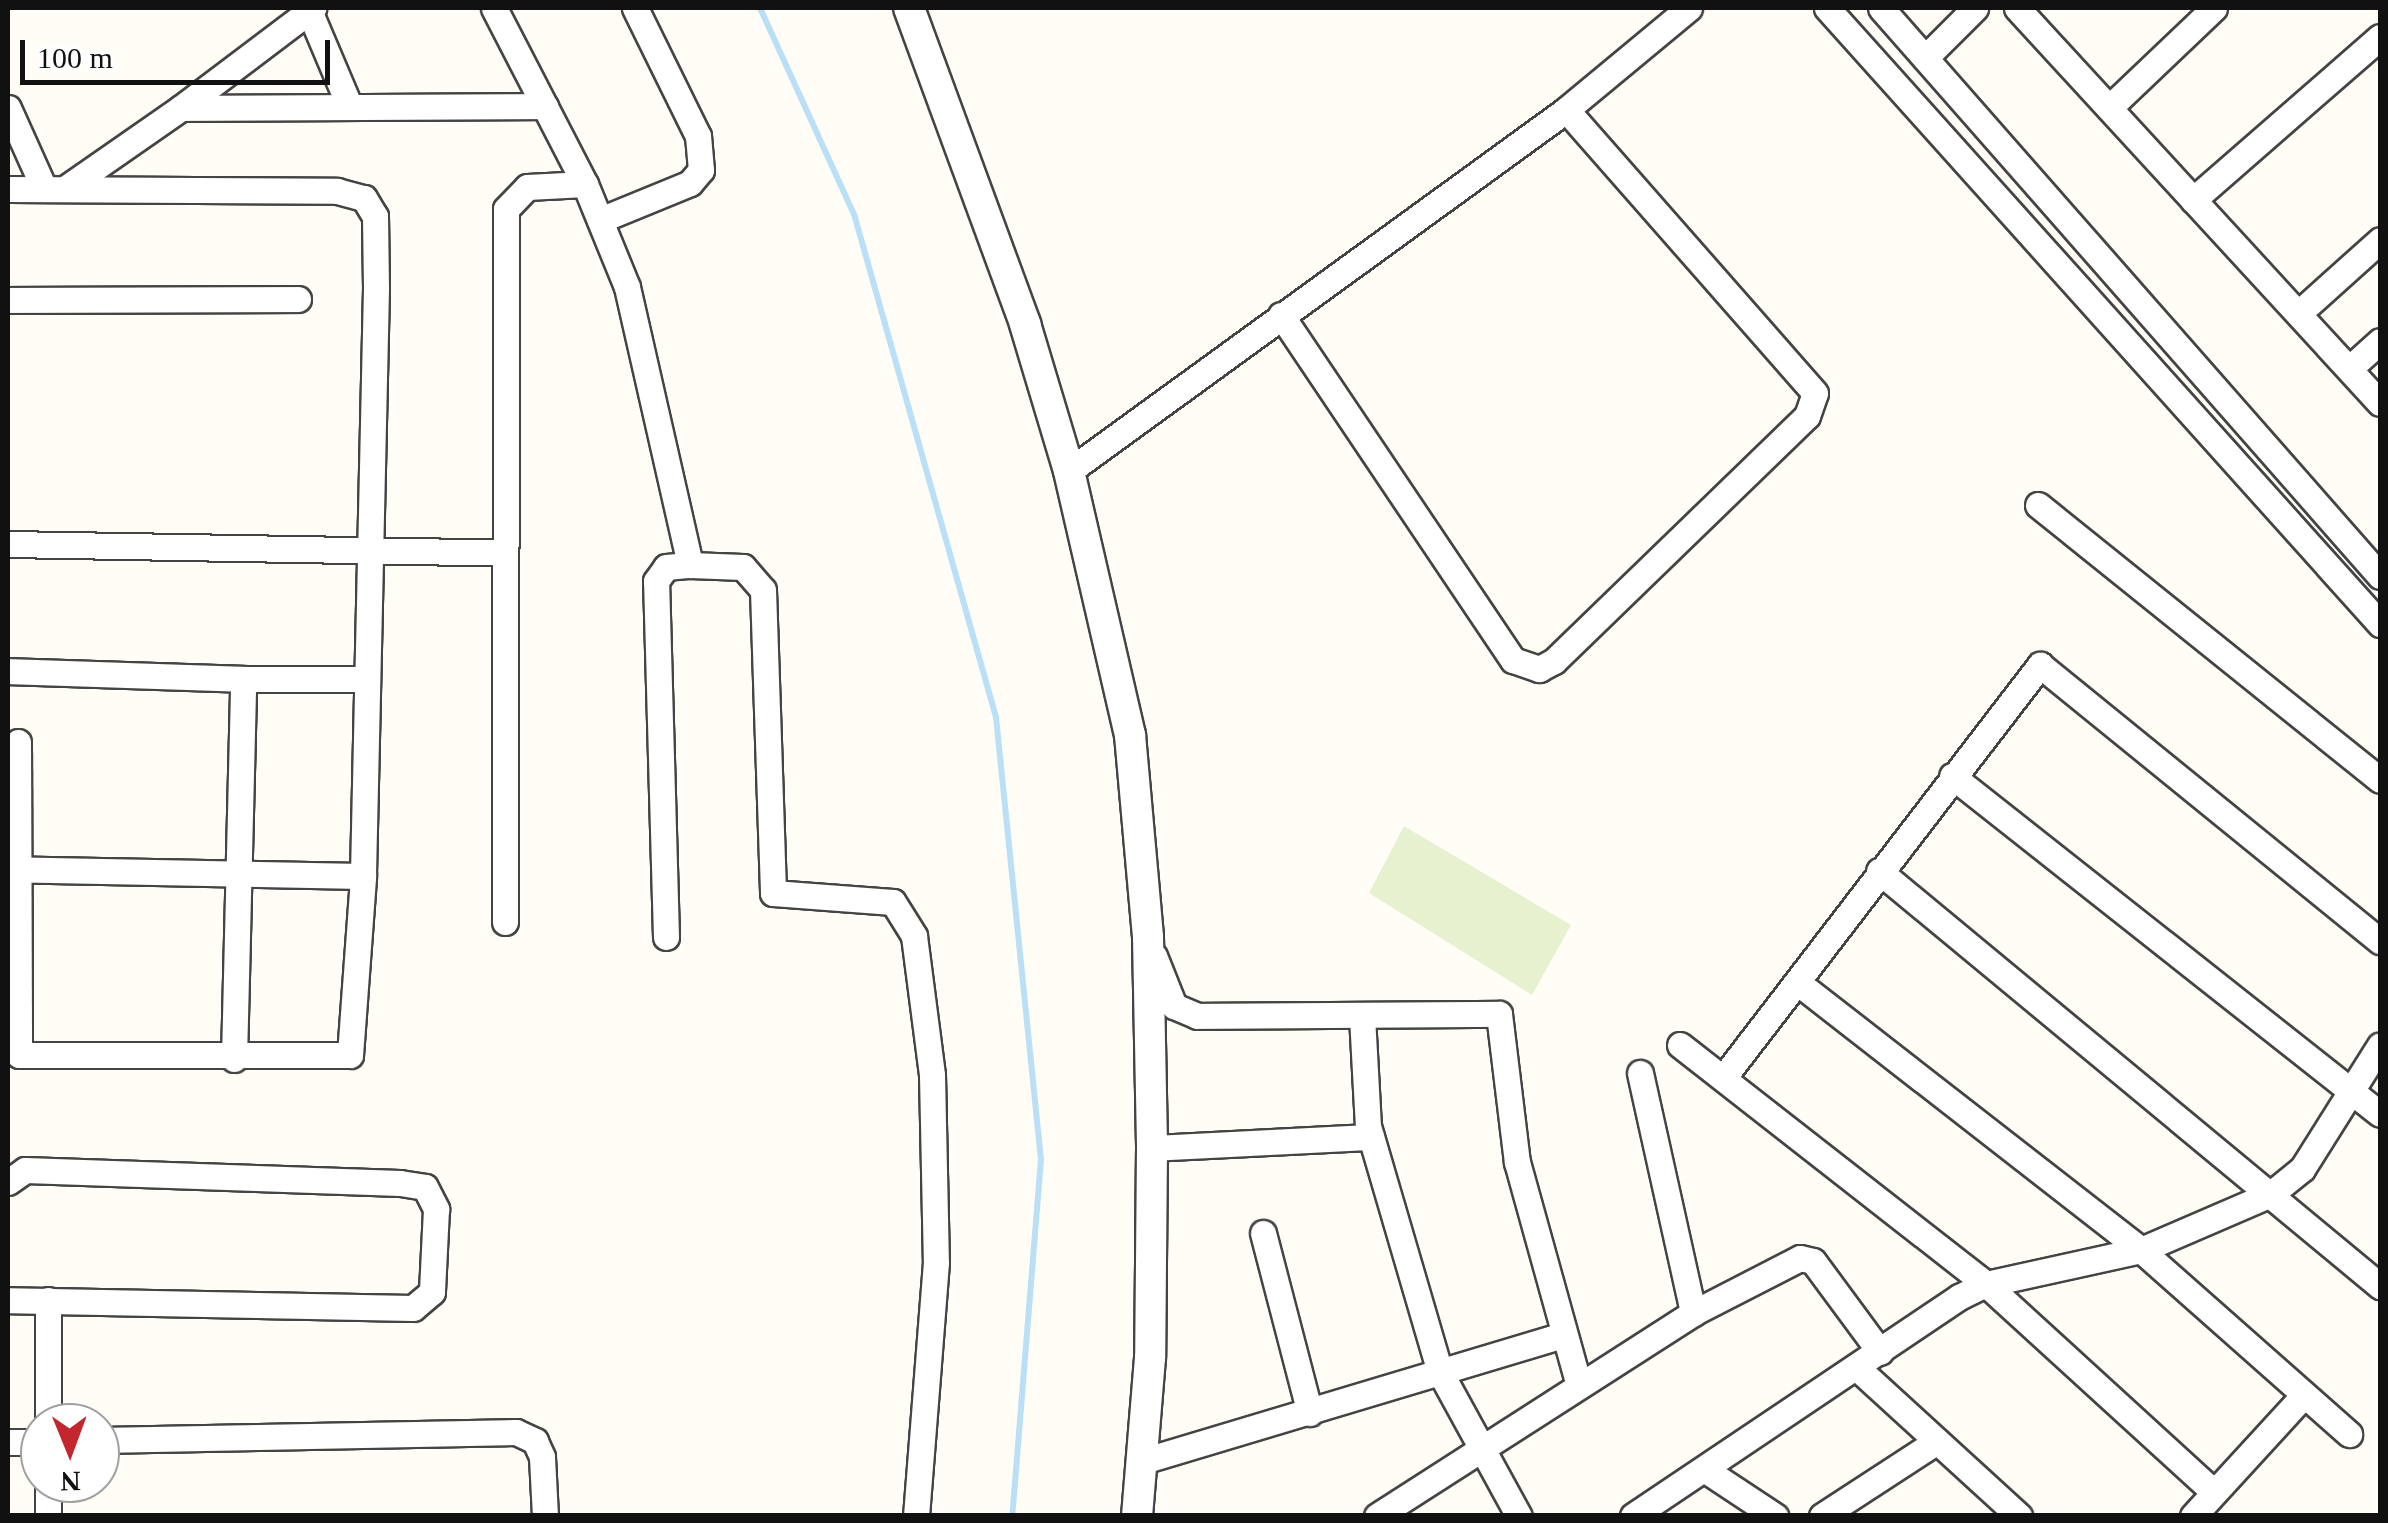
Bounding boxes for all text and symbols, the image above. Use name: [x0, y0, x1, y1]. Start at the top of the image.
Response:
scale bar: [25, 20, 335, 82]
text: 100 m: [37, 41, 113, 74]
north arrow: [20, 1403, 120, 1503]
text: N: [60, 1466, 81, 1497]

